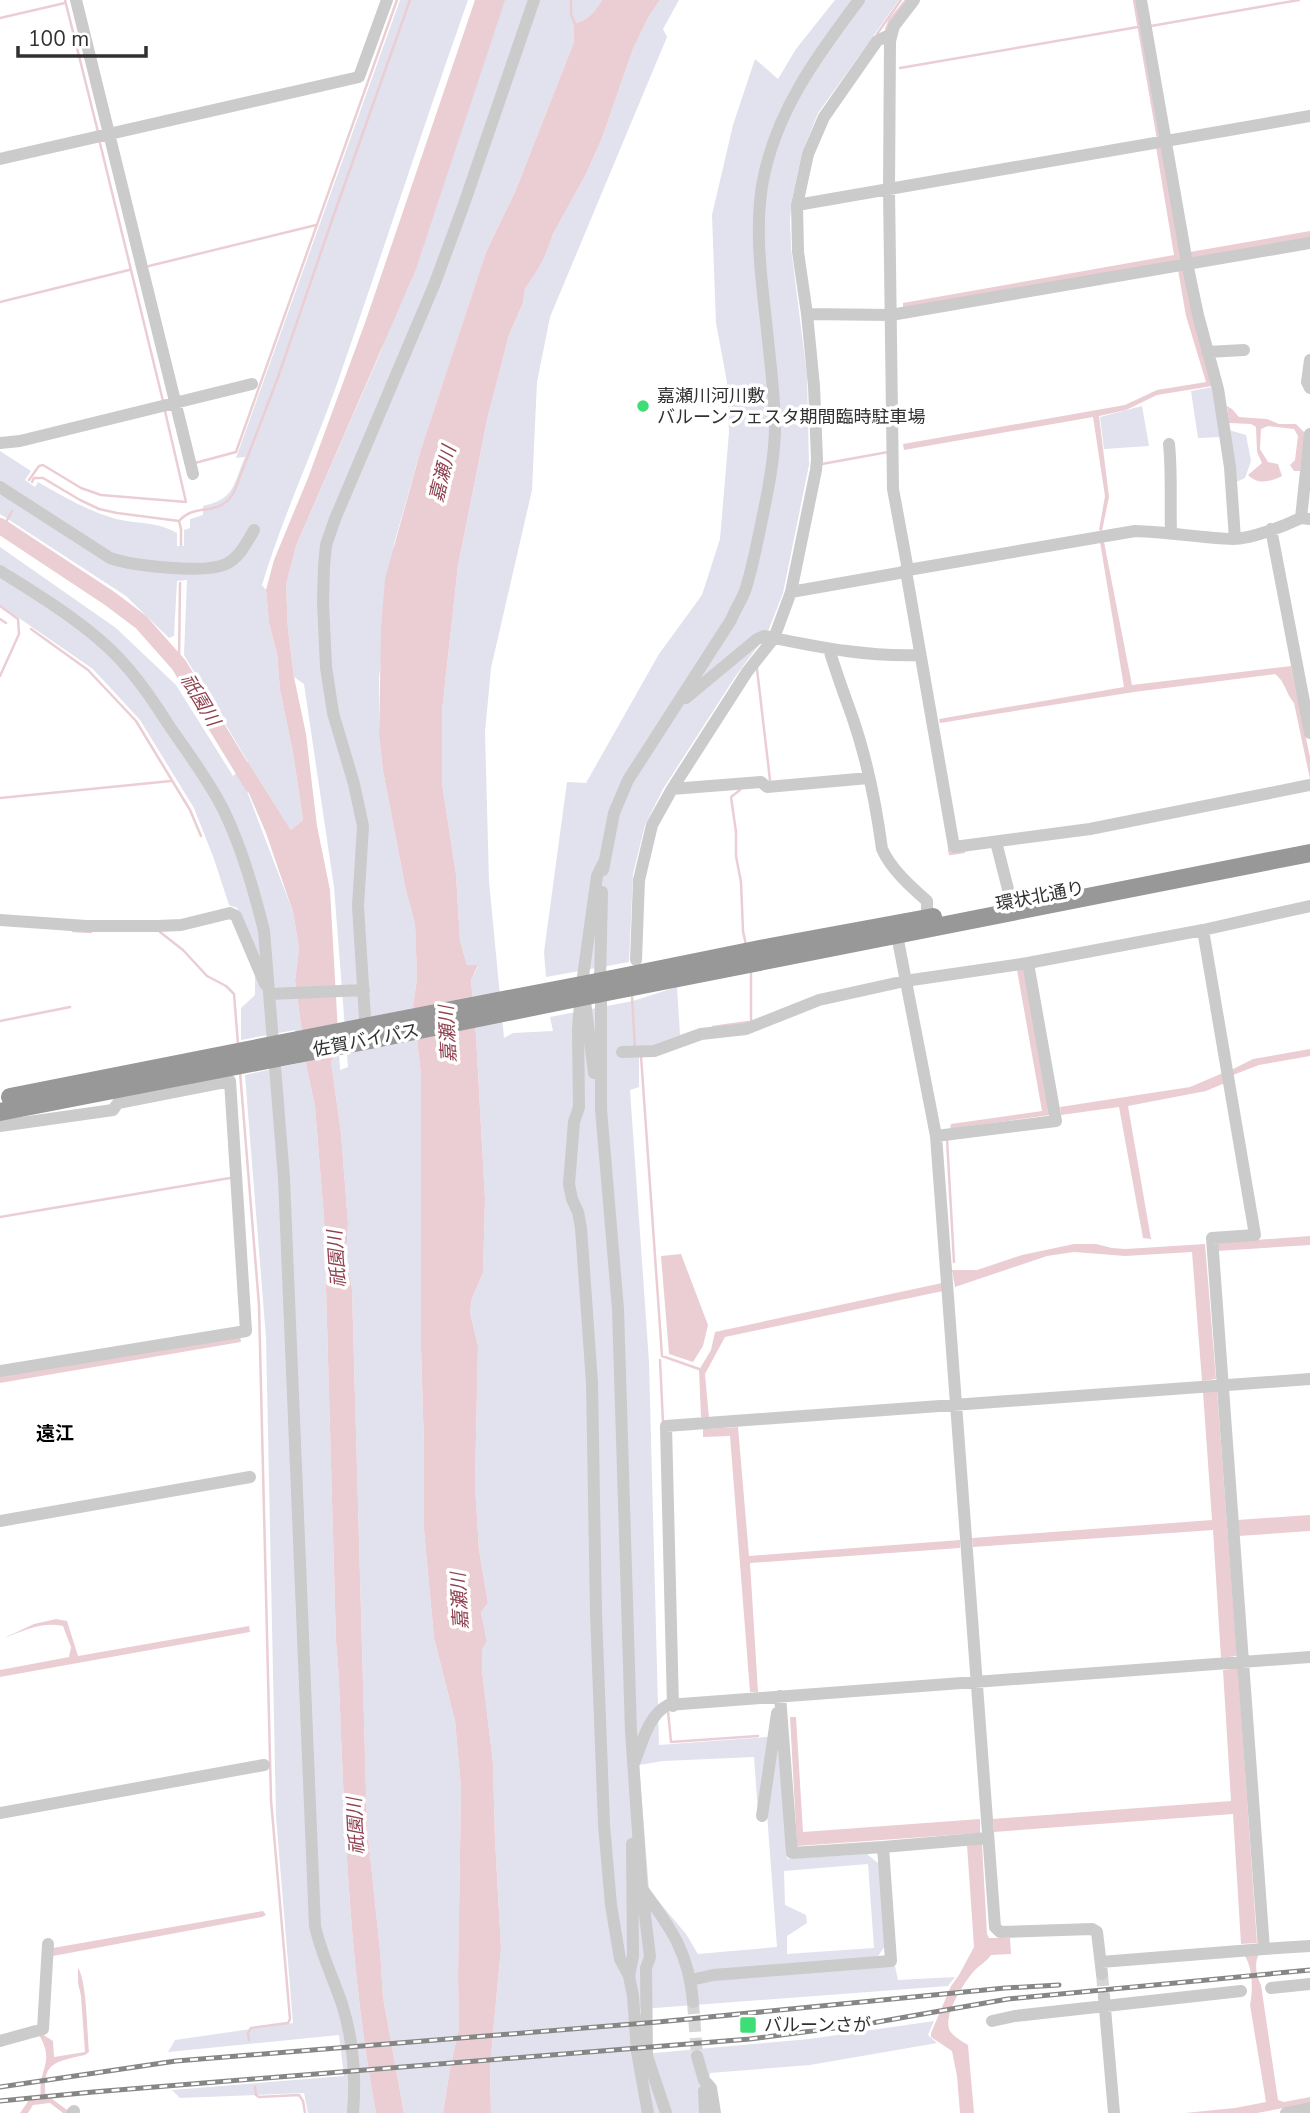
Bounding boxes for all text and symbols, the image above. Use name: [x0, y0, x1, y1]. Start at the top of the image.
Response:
scale bar: [18, 14, 145, 58]
text: 100 m: [28, 25, 89, 53]
place label: 嘉瀬川河川敷 バルーンフェスタ期間臨時駐車場: [657, 384, 926, 429]
marker: 嘉瀬川河川敷 バルーンフェスタ期間臨時駐車場: [635, 398, 651, 414]
water label: 嘉瀬川: [423, 441, 463, 505]
water label: 祇園川: [174, 669, 227, 733]
street label: 環状北通り: [994, 876, 1086, 916]
water label: 嘉瀬川: [433, 1003, 462, 1063]
street label: 佐賀バイパス: [311, 1018, 421, 1062]
water label: 祇園川: [322, 1228, 352, 1288]
district label: 遠江: [36, 1421, 74, 1447]
water label: 嘉瀬川: [445, 1570, 474, 1630]
water label: 祇園川: [341, 1795, 370, 1855]
place label: バルーンさが: [764, 2013, 871, 2037]
marker: バルーンさが: [738, 2015, 758, 2035]

